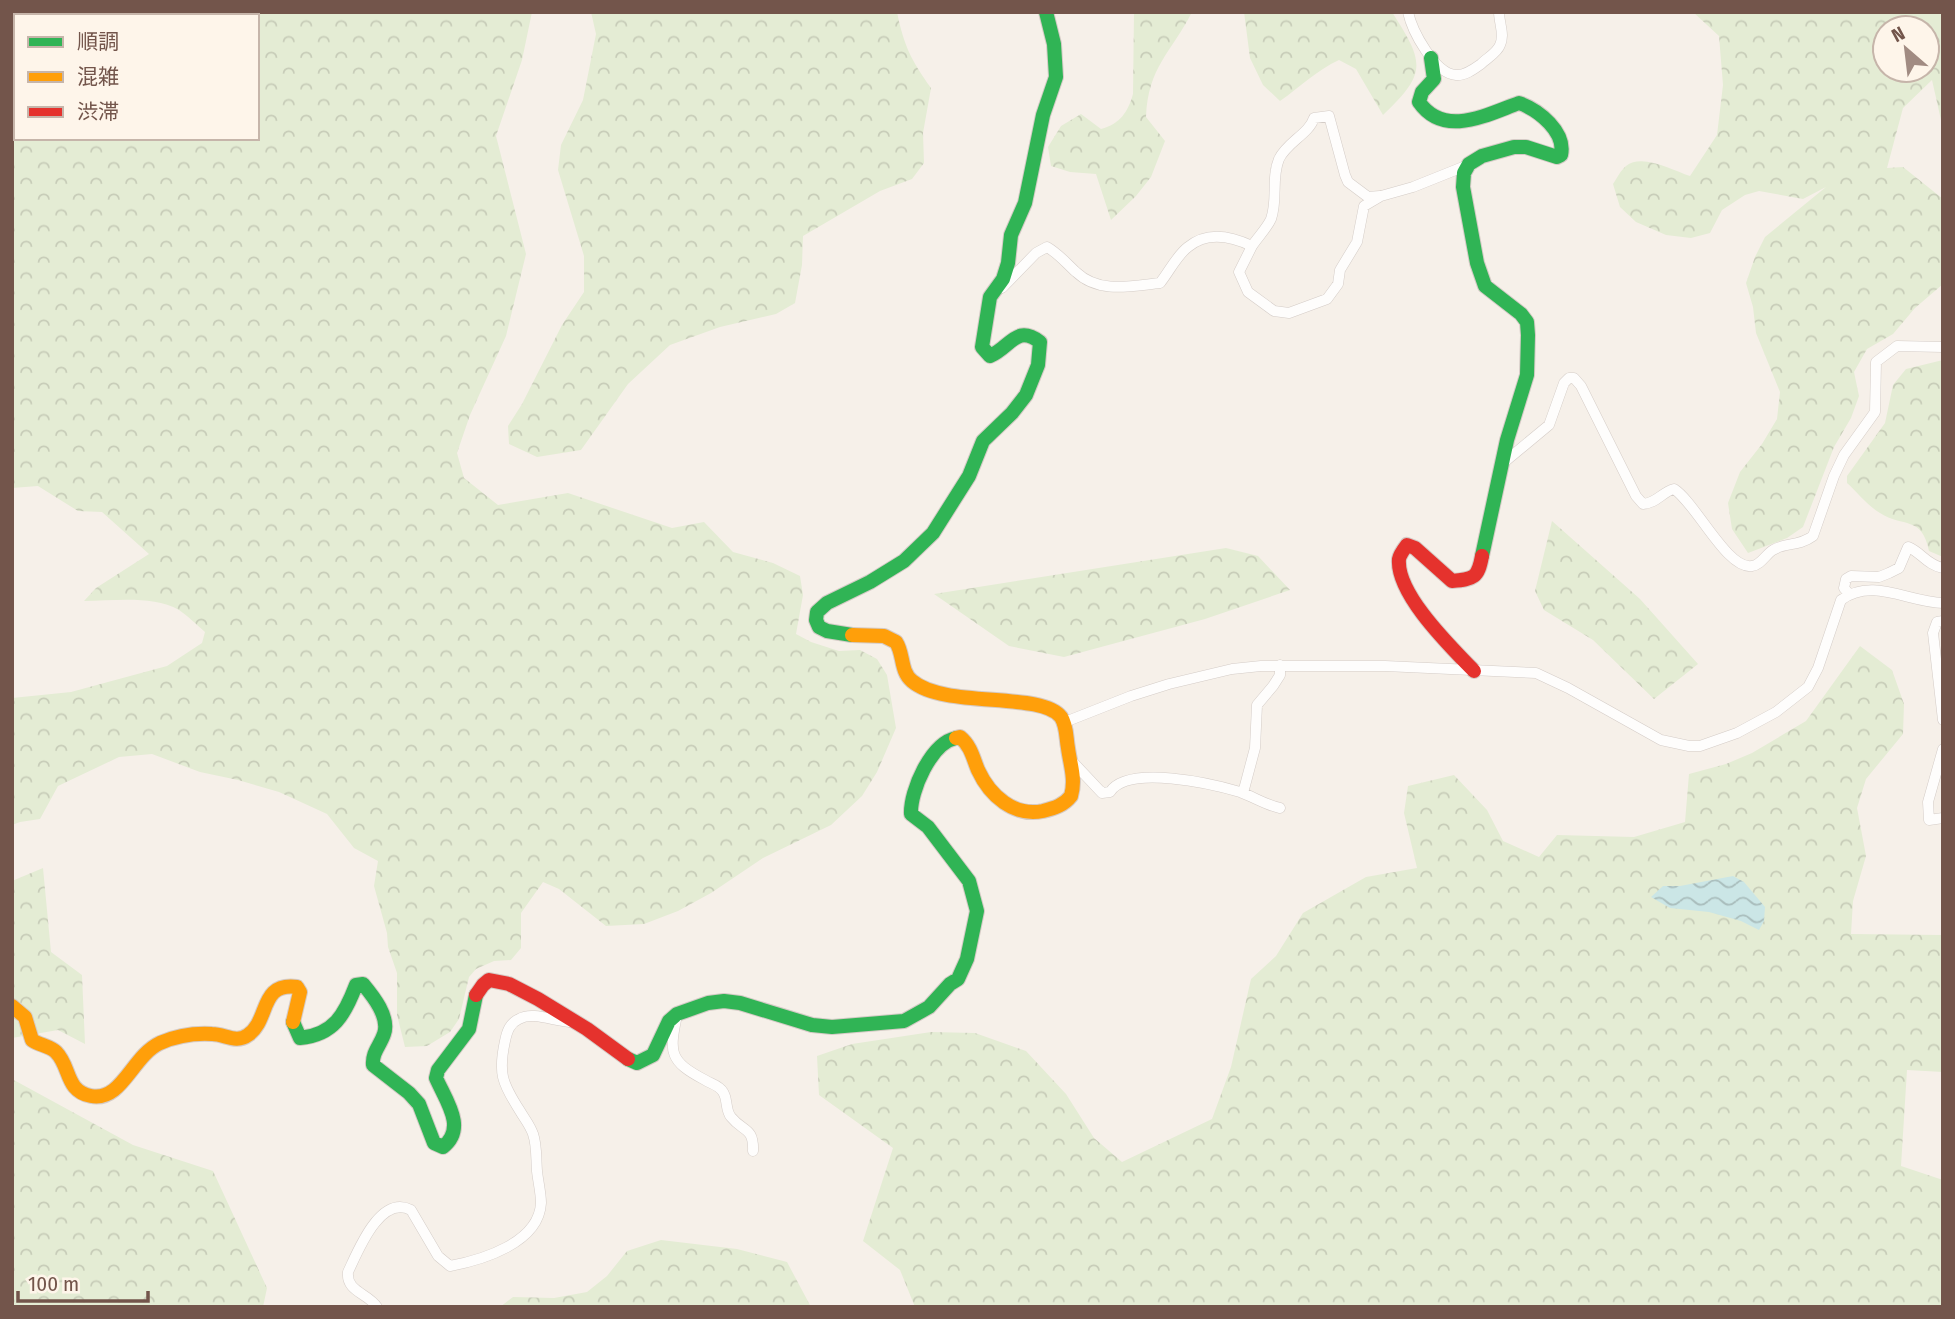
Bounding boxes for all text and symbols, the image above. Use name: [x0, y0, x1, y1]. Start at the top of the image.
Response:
legend: [14, 14, 259, 140]
north arrow: [1871, 14, 1941, 84]
text: N: [1888, 22, 1909, 47]
text: 順調: [77, 29, 119, 55]
text: 混雑: [77, 64, 119, 90]
text: 渋滞: [77, 99, 119, 125]
scale bar: [18, 1260, 147, 1304]
text: 100 m: [28, 1271, 79, 1297]

